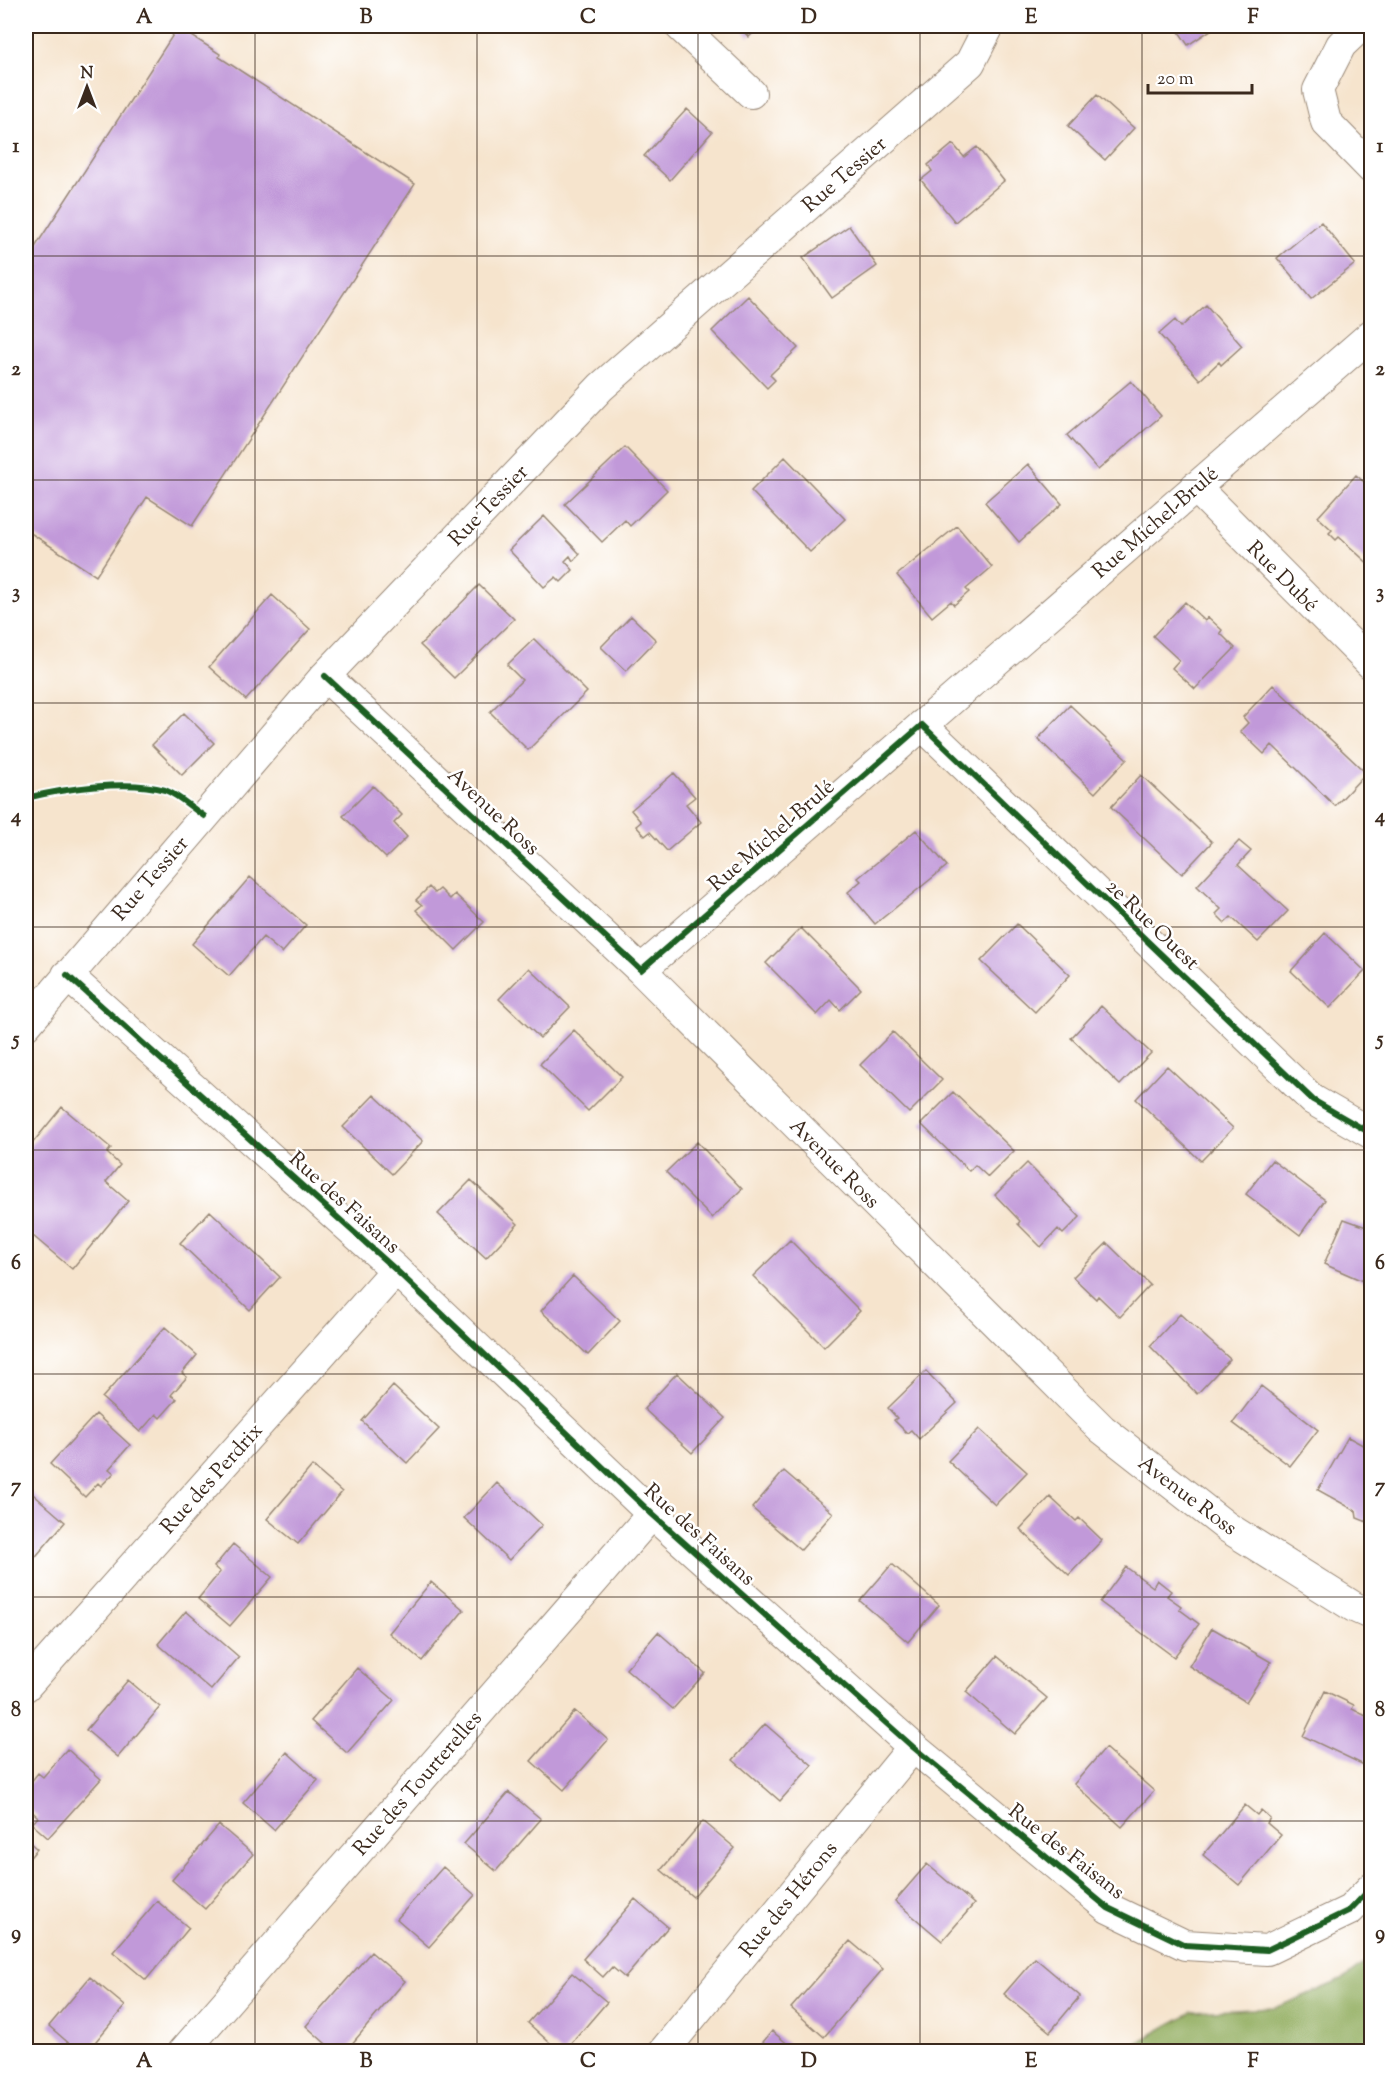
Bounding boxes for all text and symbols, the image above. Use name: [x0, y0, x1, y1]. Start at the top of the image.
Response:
text: A: [136, 4, 153, 33]
text: B: [360, 4, 373, 33]
text: C: [580, 4, 596, 33]
text: D: [801, 4, 817, 33]
text: E: [1025, 4, 1038, 33]
text: F: [1247, 4, 1259, 33]
north arrow: [57, 57, 117, 117]
scale bar: [1148, 57, 1252, 95]
text: N: [81, 63, 94, 86]
text: 20 m: [1157, 67, 1194, 93]
street label: Rue Tessier: [796, 130, 894, 221]
text: 1: [13, 133, 20, 162]
text: 1: [1377, 133, 1384, 162]
text: 2: [11, 356, 21, 385]
text: 2: [1375, 356, 1385, 385]
street label: Rue Tessier: [443, 459, 536, 554]
street label: Rue Michel-Brulé: [1087, 460, 1226, 587]
street label: Rue Dubé: [1239, 535, 1324, 620]
text: 3: [12, 579, 20, 608]
text: 3: [1376, 579, 1384, 608]
street label: Avenue Ross: [440, 762, 546, 863]
street label: Rue Michel-Brulé: [703, 773, 842, 900]
text: 4: [10, 803, 21, 832]
text: 4: [1374, 803, 1385, 832]
street label: Rue Tessier: [106, 830, 197, 928]
street label: 2e Rue Ouest: [1098, 873, 1205, 978]
text: 5: [11, 1026, 20, 1055]
text: 5: [1375, 1026, 1384, 1055]
street label: Avenue Ross: [782, 1112, 886, 1216]
street label: Rue des Faisans: [281, 1145, 406, 1262]
text: 6: [11, 1250, 21, 1279]
text: 6: [1375, 1250, 1385, 1279]
street label: Rue des Perdrix: [154, 1417, 271, 1542]
street label: Avenue Ross: [1131, 1449, 1243, 1544]
text: 7: [11, 1473, 22, 1502]
text: 7: [1375, 1473, 1386, 1502]
street label: Rue des Faisans: [636, 1477, 761, 1594]
text: 8: [11, 1697, 21, 1726]
text: 8: [1375, 1697, 1385, 1726]
street label: Rue des Tourterelles: [347, 1705, 490, 1863]
street label: Rue des Faisans: [1001, 1797, 1130, 1908]
street label: Rue des Hérons: [733, 1836, 846, 1965]
text: 9: [11, 1920, 21, 1949]
text: 9: [1375, 1920, 1385, 1949]
text: A: [136, 2048, 153, 2077]
text: B: [360, 2048, 373, 2077]
text: C: [580, 2048, 596, 2077]
text: D: [801, 2048, 817, 2077]
text: E: [1025, 2048, 1038, 2077]
text: F: [1247, 2048, 1259, 2077]

